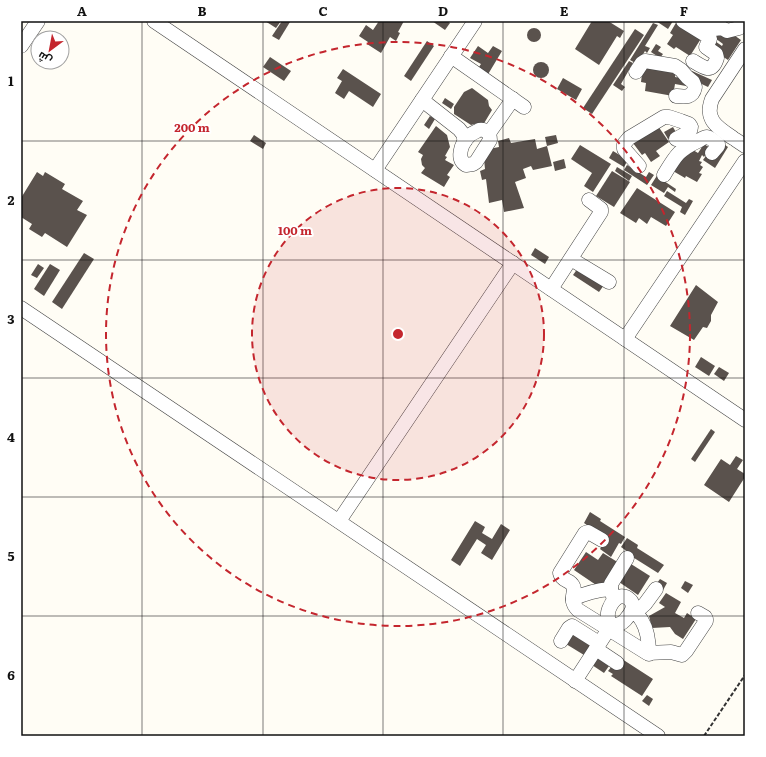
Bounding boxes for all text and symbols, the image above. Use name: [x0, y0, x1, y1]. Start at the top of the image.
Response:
text: A: [77, 1, 87, 20]
text: B: [198, 1, 207, 20]
text: C: [318, 1, 328, 20]
text: D: [438, 1, 448, 20]
text: E: [560, 1, 569, 20]
text: F: [680, 1, 688, 20]
north arrow: [30, 30, 70, 70]
text: ش: [34, 49, 54, 70]
text: 1: [8, 71, 14, 90]
text: 200 m: [174, 118, 210, 136]
text: 2: [8, 190, 15, 209]
text: 100 m: [278, 221, 312, 239]
text: 3: [7, 309, 15, 328]
centre of rings: [391, 327, 405, 341]
text: 4: [7, 427, 15, 446]
text: 5: [7, 546, 15, 565]
text: 6: [7, 665, 15, 684]

